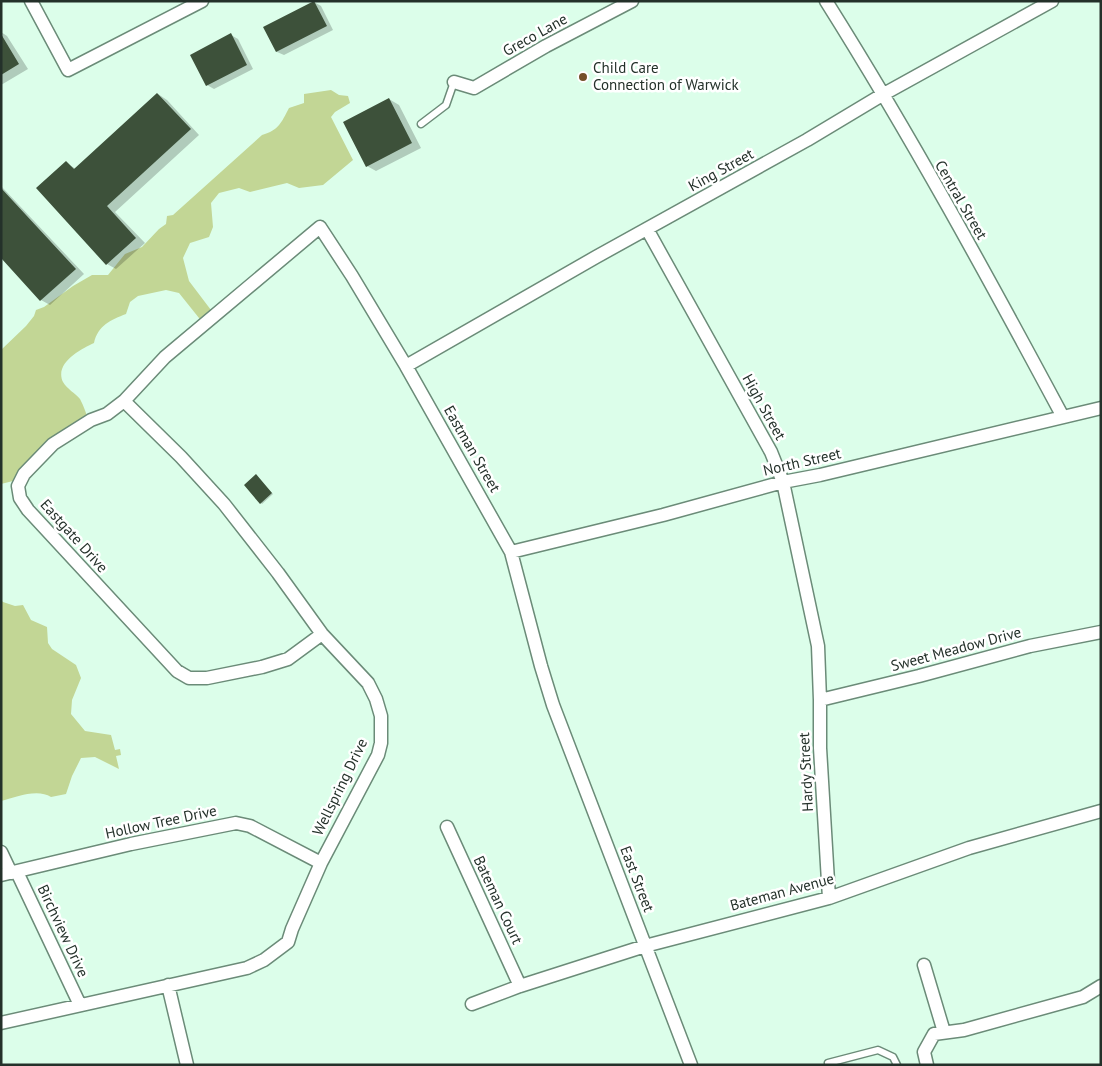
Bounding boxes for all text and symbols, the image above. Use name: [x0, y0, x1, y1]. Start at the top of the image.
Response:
street label: Greco Lane: [499, 9, 570, 60]
place label: Child Care Connection of Warwick: [593, 58, 740, 94]
marker: Child Care Connection of Warwick: [577, 71, 589, 83]
street label: King Street: [685, 144, 757, 195]
street label: Central Street: [931, 157, 992, 243]
street label: High Street: [739, 370, 790, 443]
street label: Eastman Street: [440, 402, 505, 496]
street label: North Street: [761, 443, 843, 480]
street label: Eastgate Drive: [36, 495, 112, 576]
street label: Sweet Meadow Drive: [889, 622, 1023, 675]
street label: Hardy Street: [794, 732, 817, 812]
street label: Wellspring Drive: [308, 735, 371, 838]
street label: Hollow Tree Drive: [103, 800, 218, 843]
street label: East Street: [616, 843, 659, 915]
street label: Bateman Court: [470, 853, 527, 947]
street label: Bateman Avenue: [728, 869, 836, 915]
street label: Birchview Drive: [34, 882, 93, 980]

